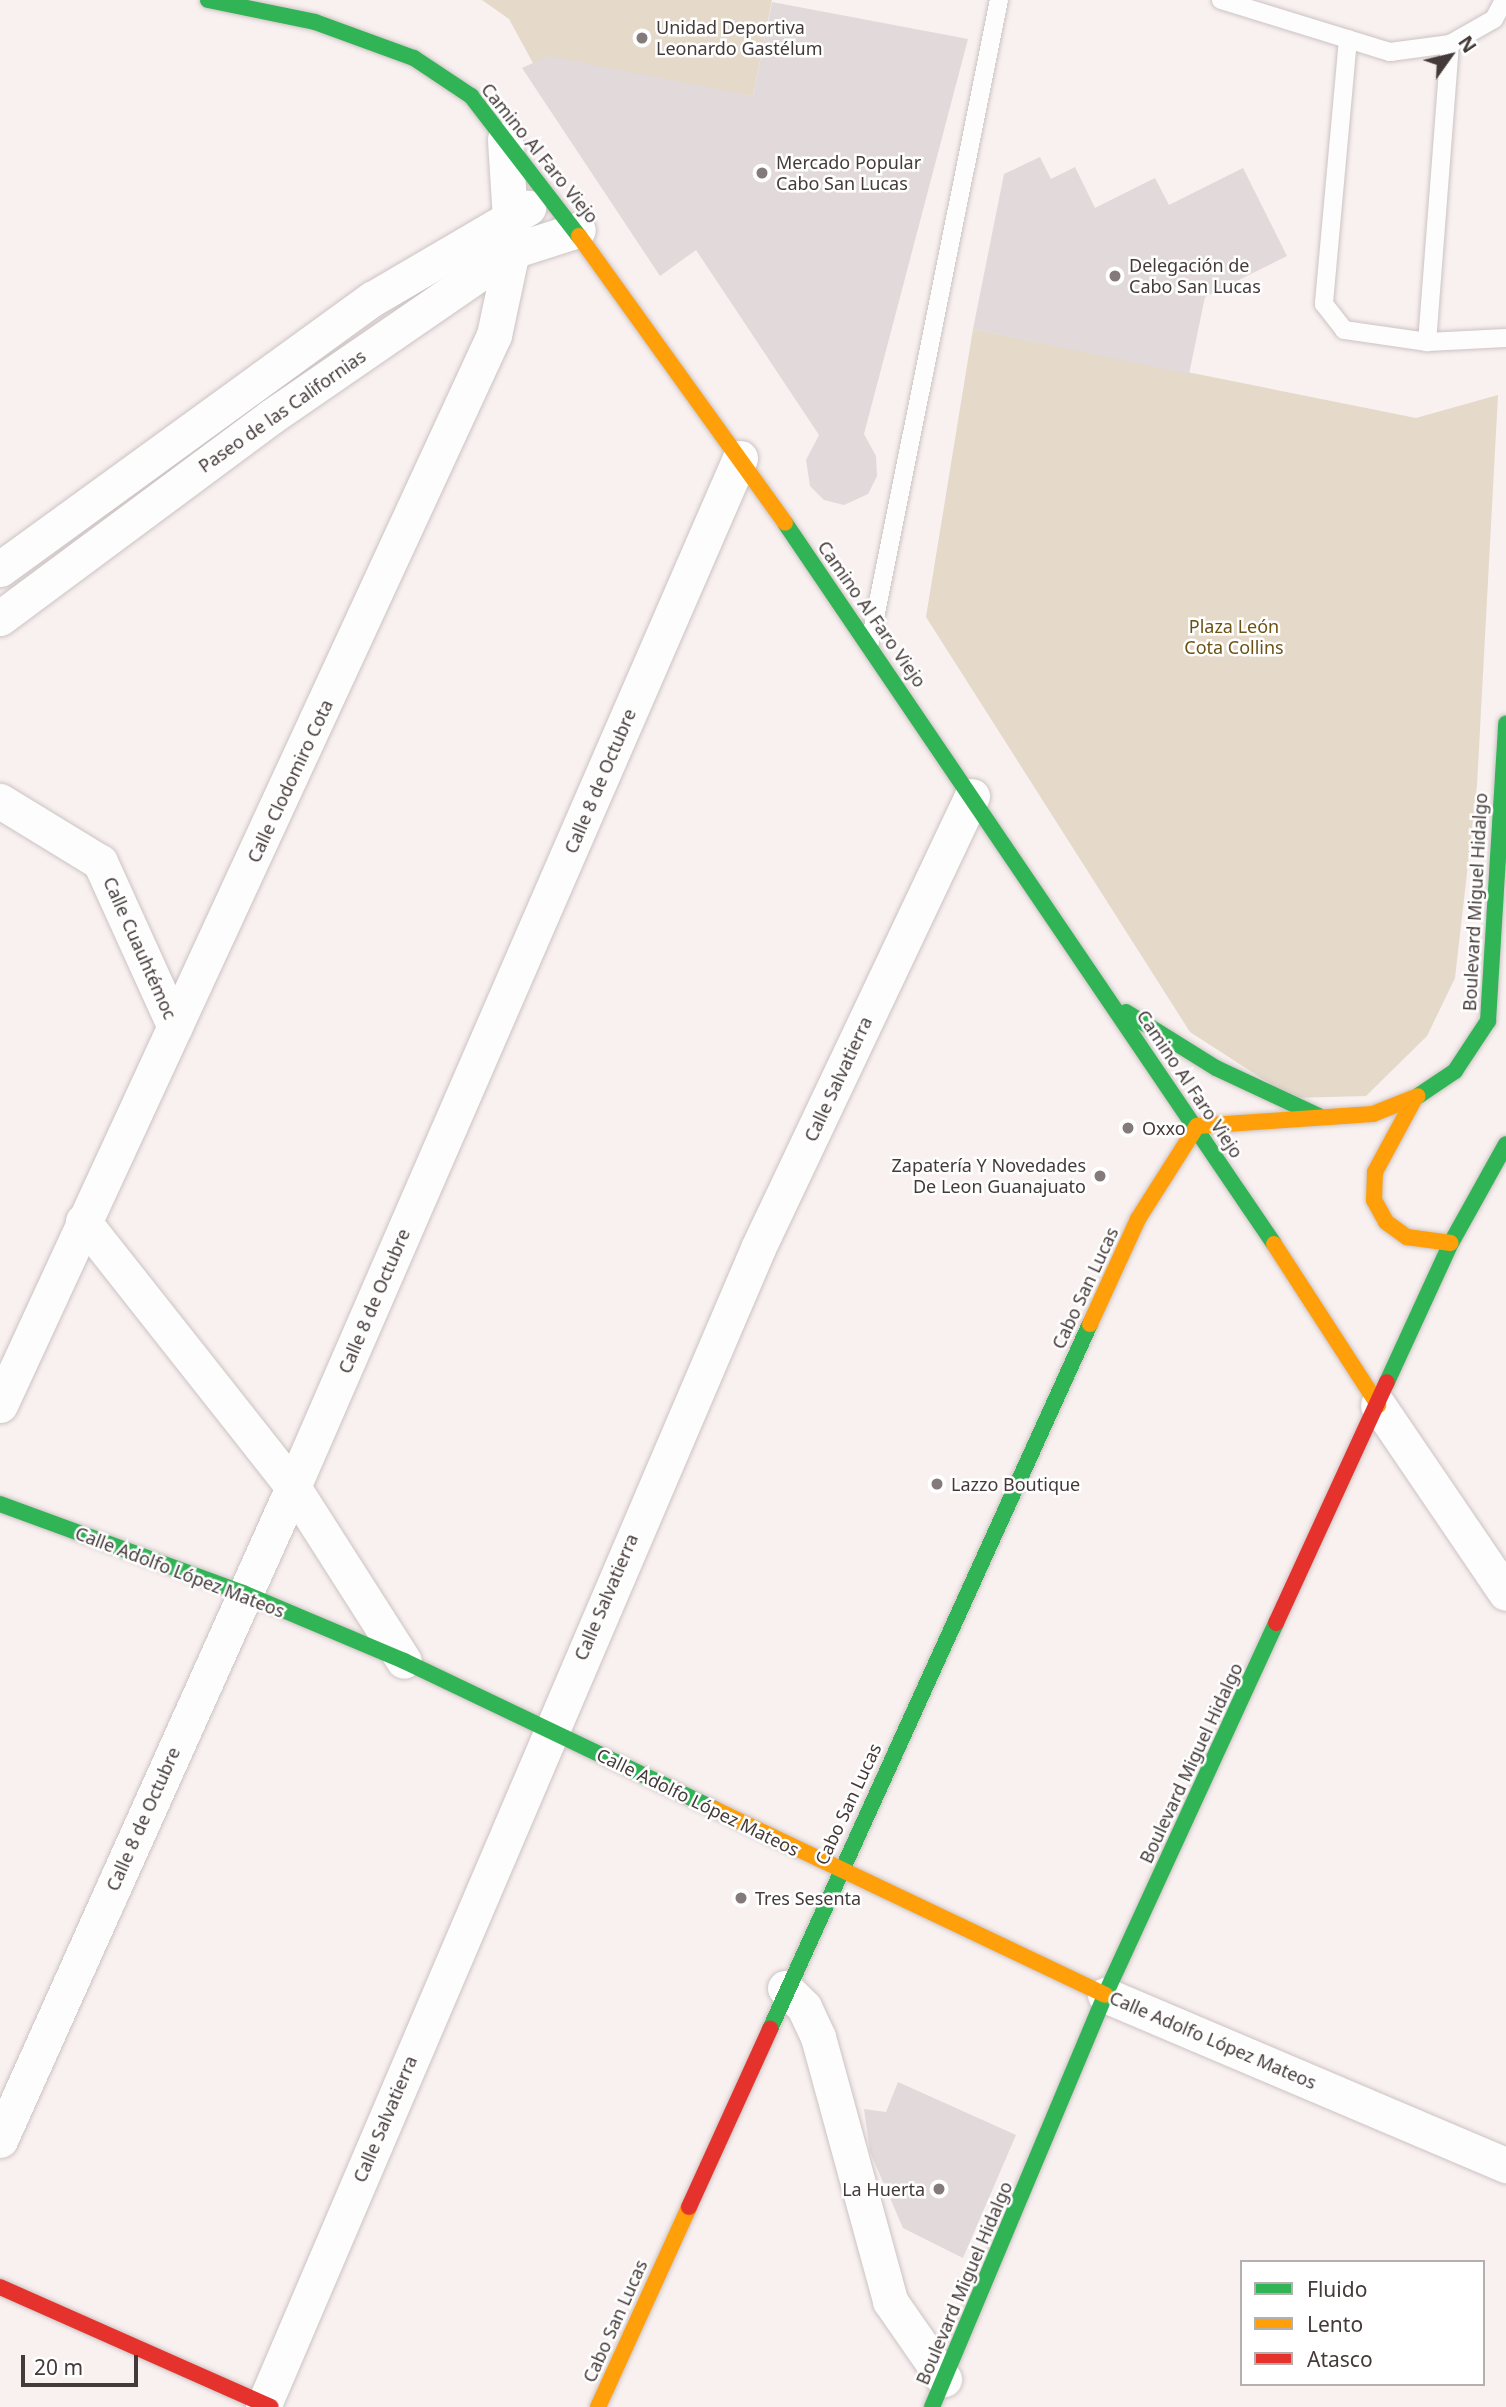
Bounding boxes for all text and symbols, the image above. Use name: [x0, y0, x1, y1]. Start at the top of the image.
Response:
place label: Unidad Deportiva Leonardo Gastélum: [656, 17, 822, 60]
north arrow: [1415, 21, 1485, 91]
marker: Unidad Deportiva Leonardo Gastélum: [634, 30, 650, 46]
text: N: [1452, 31, 1483, 58]
street label: Camino Al Faro Viejo: [477, 79, 603, 227]
place label: Mercado Popular Cabo San Lucas: [776, 152, 921, 194]
marker: Mercado Popular Cabo San Lucas: [754, 165, 770, 181]
place label: Delegación de Cabo San Lucas: [1129, 255, 1261, 298]
marker: Delegación de Cabo San Lucas: [1107, 268, 1123, 284]
street label: Paseo de las Californias: [194, 345, 370, 477]
street label: Camino Al Faro Viejo: [813, 537, 931, 691]
park label: Plaza León Cota Collins: [1184, 616, 1284, 658]
street label: Calle Clodomiro Cota: [243, 696, 337, 866]
street label: Calle 8 de Octubre: [560, 705, 640, 857]
street label: Boulevard Miguel Hidalgo: [1458, 792, 1492, 1012]
street label: Calle Cuauhtémoc: [99, 874, 181, 1022]
street label: Camino Al Faro Viejo: [1132, 1006, 1248, 1162]
street label: Calle Salvatierra: [800, 1013, 876, 1145]
place label: Oxxo: [1142, 1117, 1186, 1139]
marker: Oxxo: [1120, 1120, 1136, 1136]
place label: Zapatería Y Novedades De Leon Guanajuato: [892, 1155, 1086, 1198]
marker: Zapatería Y Novedades De Leon Guanajuato: [1092, 1168, 1108, 1184]
street label: Cabo San Lucas: [1047, 1224, 1123, 1352]
street label: Calle 8 de Octubre: [334, 1225, 414, 1377]
place label: Lazzo Boutique: [951, 1473, 1080, 1495]
marker: Lazzo Boutique: [929, 1476, 945, 1492]
street label: Calle Adolfo López Mateos: [72, 1522, 288, 1622]
street label: Calle Salvatierra: [570, 1530, 642, 1664]
street label: Boulevard Miguel Hidalgo: [1135, 1659, 1247, 1867]
street label: Cabo San Lucas: [810, 1740, 886, 1868]
street label: Calle 8 de Octubre: [102, 1744, 184, 1894]
street label: Calle Adolfo López Mateos: [593, 1744, 803, 1860]
place label: Tres Sesenta: [755, 1887, 861, 1909]
marker: Tres Sesenta: [733, 1890, 749, 1906]
street label: Calle Adolfo López Mateos: [1106, 1987, 1320, 2093]
street label: Calle Salvatierra: [349, 2052, 421, 2186]
place label: La Huerta: [842, 2178, 925, 2200]
street label: Boulevard Miguel Hidalgo: [911, 2178, 1017, 2388]
marker: La Huerta: [931, 2181, 947, 2197]
street label: Cabo San Lucas: [578, 2256, 652, 2386]
legend: [1240, 2260, 1485, 2386]
text: Fluido: [1307, 2275, 1367, 2303]
text: Lento: [1307, 2310, 1363, 2338]
scale bar: [24, 2340, 142, 2384]
text: Atasco: [1307, 2345, 1373, 2373]
text: 20 m: [34, 2353, 83, 2381]

